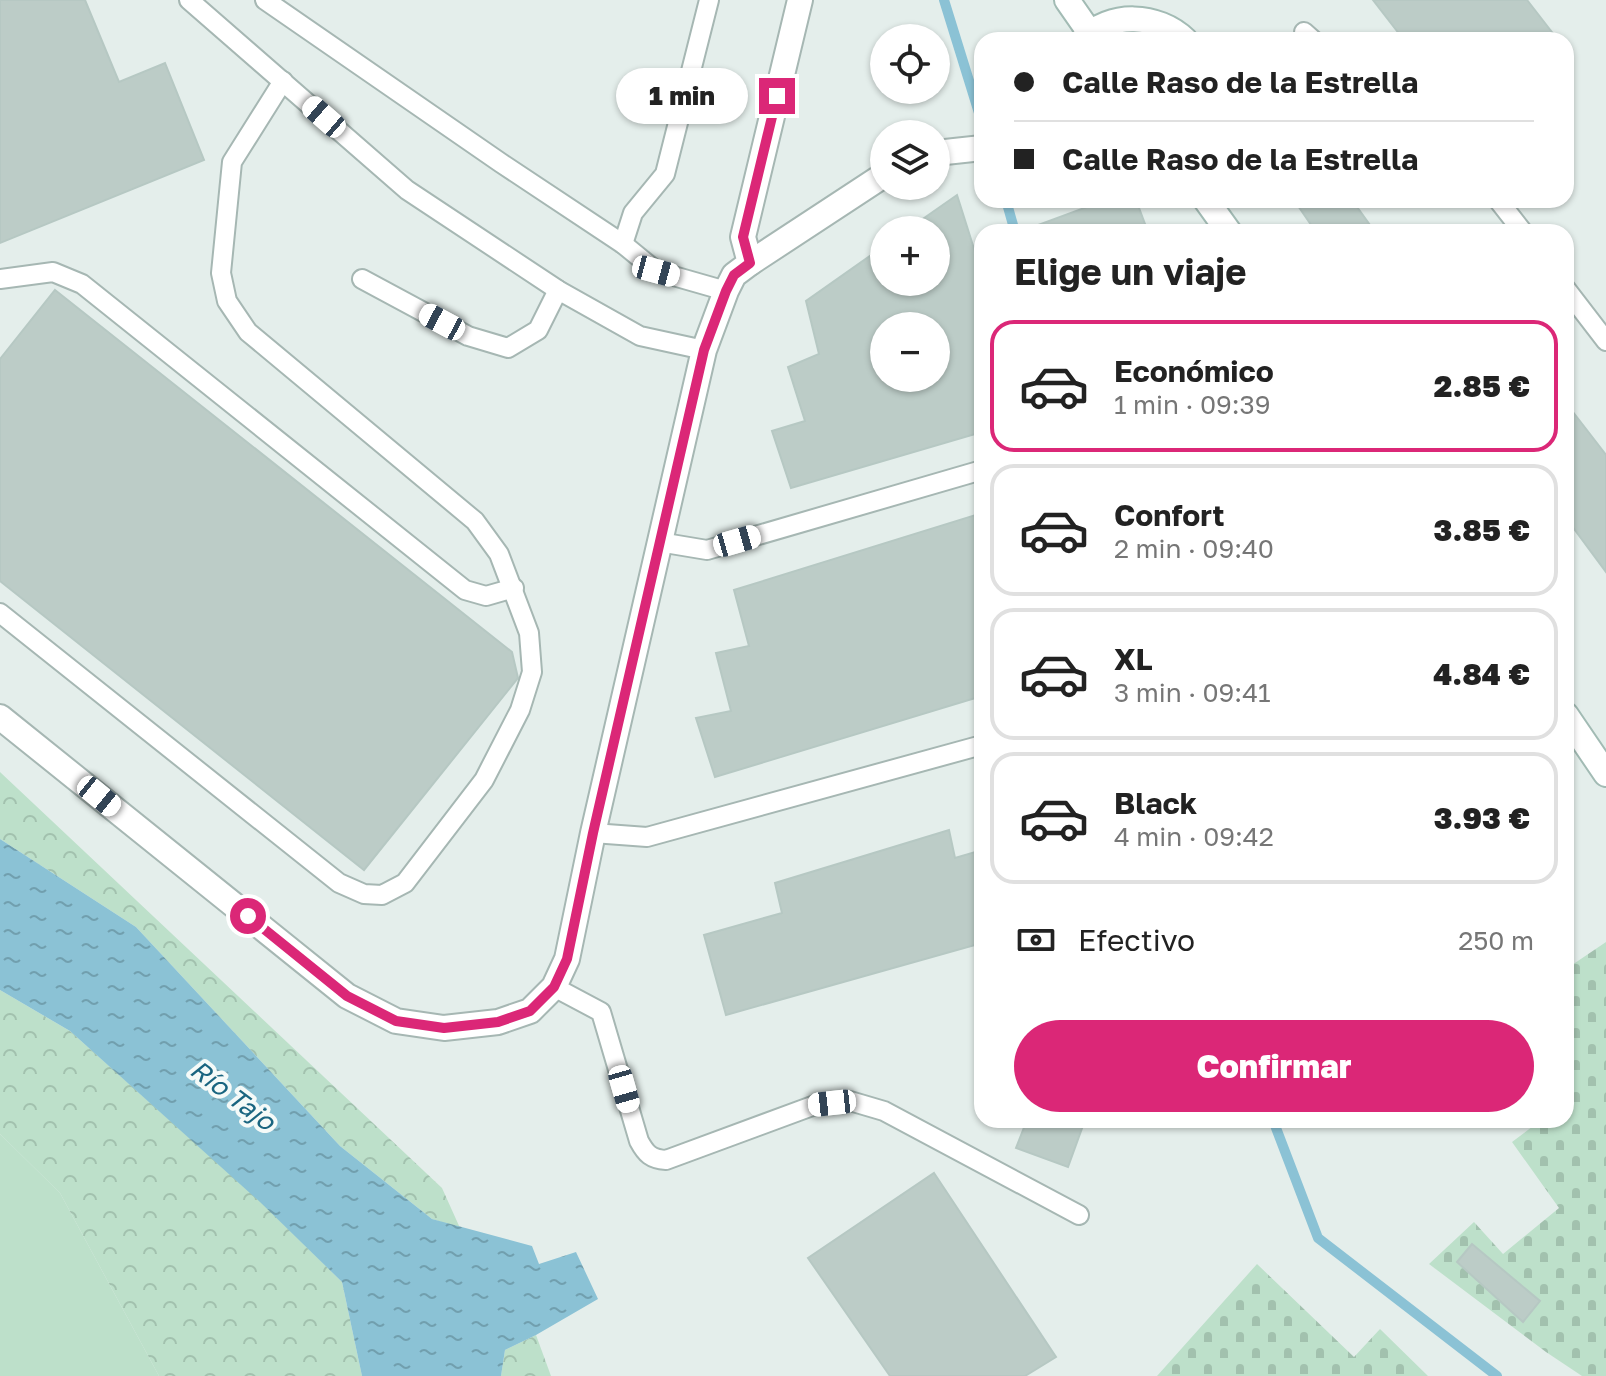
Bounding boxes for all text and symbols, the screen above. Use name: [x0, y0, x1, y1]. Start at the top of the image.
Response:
map controls: [870, 24, 950, 392]
button: locate: [870, 24, 950, 104]
text: Calle Raso de la Estrella: [1062, 64, 1418, 100]
callout: 1 min: [617, 68, 749, 124]
route end: [759, 78, 795, 114]
text: 1 min: [649, 80, 715, 111]
car: [298, 92, 350, 142]
button: layers: [870, 120, 950, 200]
text: Calle Raso de la Estrella: [1062, 141, 1418, 177]
button: +: [870, 216, 950, 296]
text: Elige un viaje: [1014, 250, 1246, 293]
car: [630, 253, 682, 289]
car: [415, 300, 469, 344]
button: −: [870, 312, 950, 392]
icon: car: [1018, 350, 1090, 422]
text: Económico: [1114, 353, 1274, 389]
text: 2.85 €: [1434, 368, 1530, 404]
text: 1 min · 09:39: [1114, 389, 1270, 420]
icon: car: [1018, 494, 1090, 566]
text: Confort: [1114, 497, 1225, 533]
text: 3.85 €: [1434, 512, 1530, 548]
car: [711, 523, 763, 559]
text: 2 min · 09:40: [1114, 533, 1274, 564]
icon: car: [1018, 638, 1090, 710]
text: XL: [1114, 641, 1153, 677]
text: 4.84 €: [1433, 656, 1530, 692]
text: 3 min · 09:41: [1114, 677, 1271, 708]
car: [73, 772, 125, 820]
icon: car: [1018, 782, 1090, 854]
text: Black: [1114, 785, 1197, 821]
text: 3.93 €: [1434, 800, 1530, 836]
text: 4 min · 09:42: [1114, 821, 1274, 852]
route start: [230, 898, 266, 934]
icon: cash: [1014, 918, 1058, 962]
text: Efectivo: [1078, 922, 1195, 958]
text: 250 m: [1458, 925, 1534, 956]
button: Confirmar: [1014, 1020, 1534, 1112]
water label: Río Tajo: [185, 1053, 282, 1138]
car: [606, 1063, 642, 1115]
car: [807, 1089, 857, 1117]

